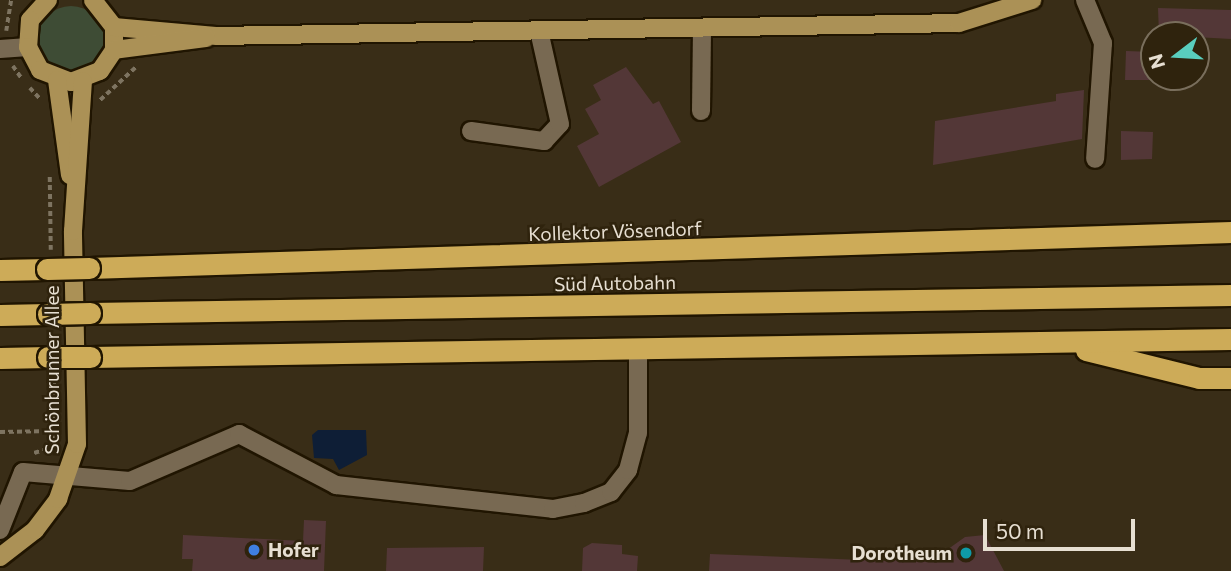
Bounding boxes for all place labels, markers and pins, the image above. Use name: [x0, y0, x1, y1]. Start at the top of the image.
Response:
place label: Hofer: [268, 539, 319, 561]
marker: Hofer: [246, 542, 262, 558]
place label: Dorotheum: [851, 542, 952, 564]
marker: Dorotheum: [958, 545, 974, 561]

